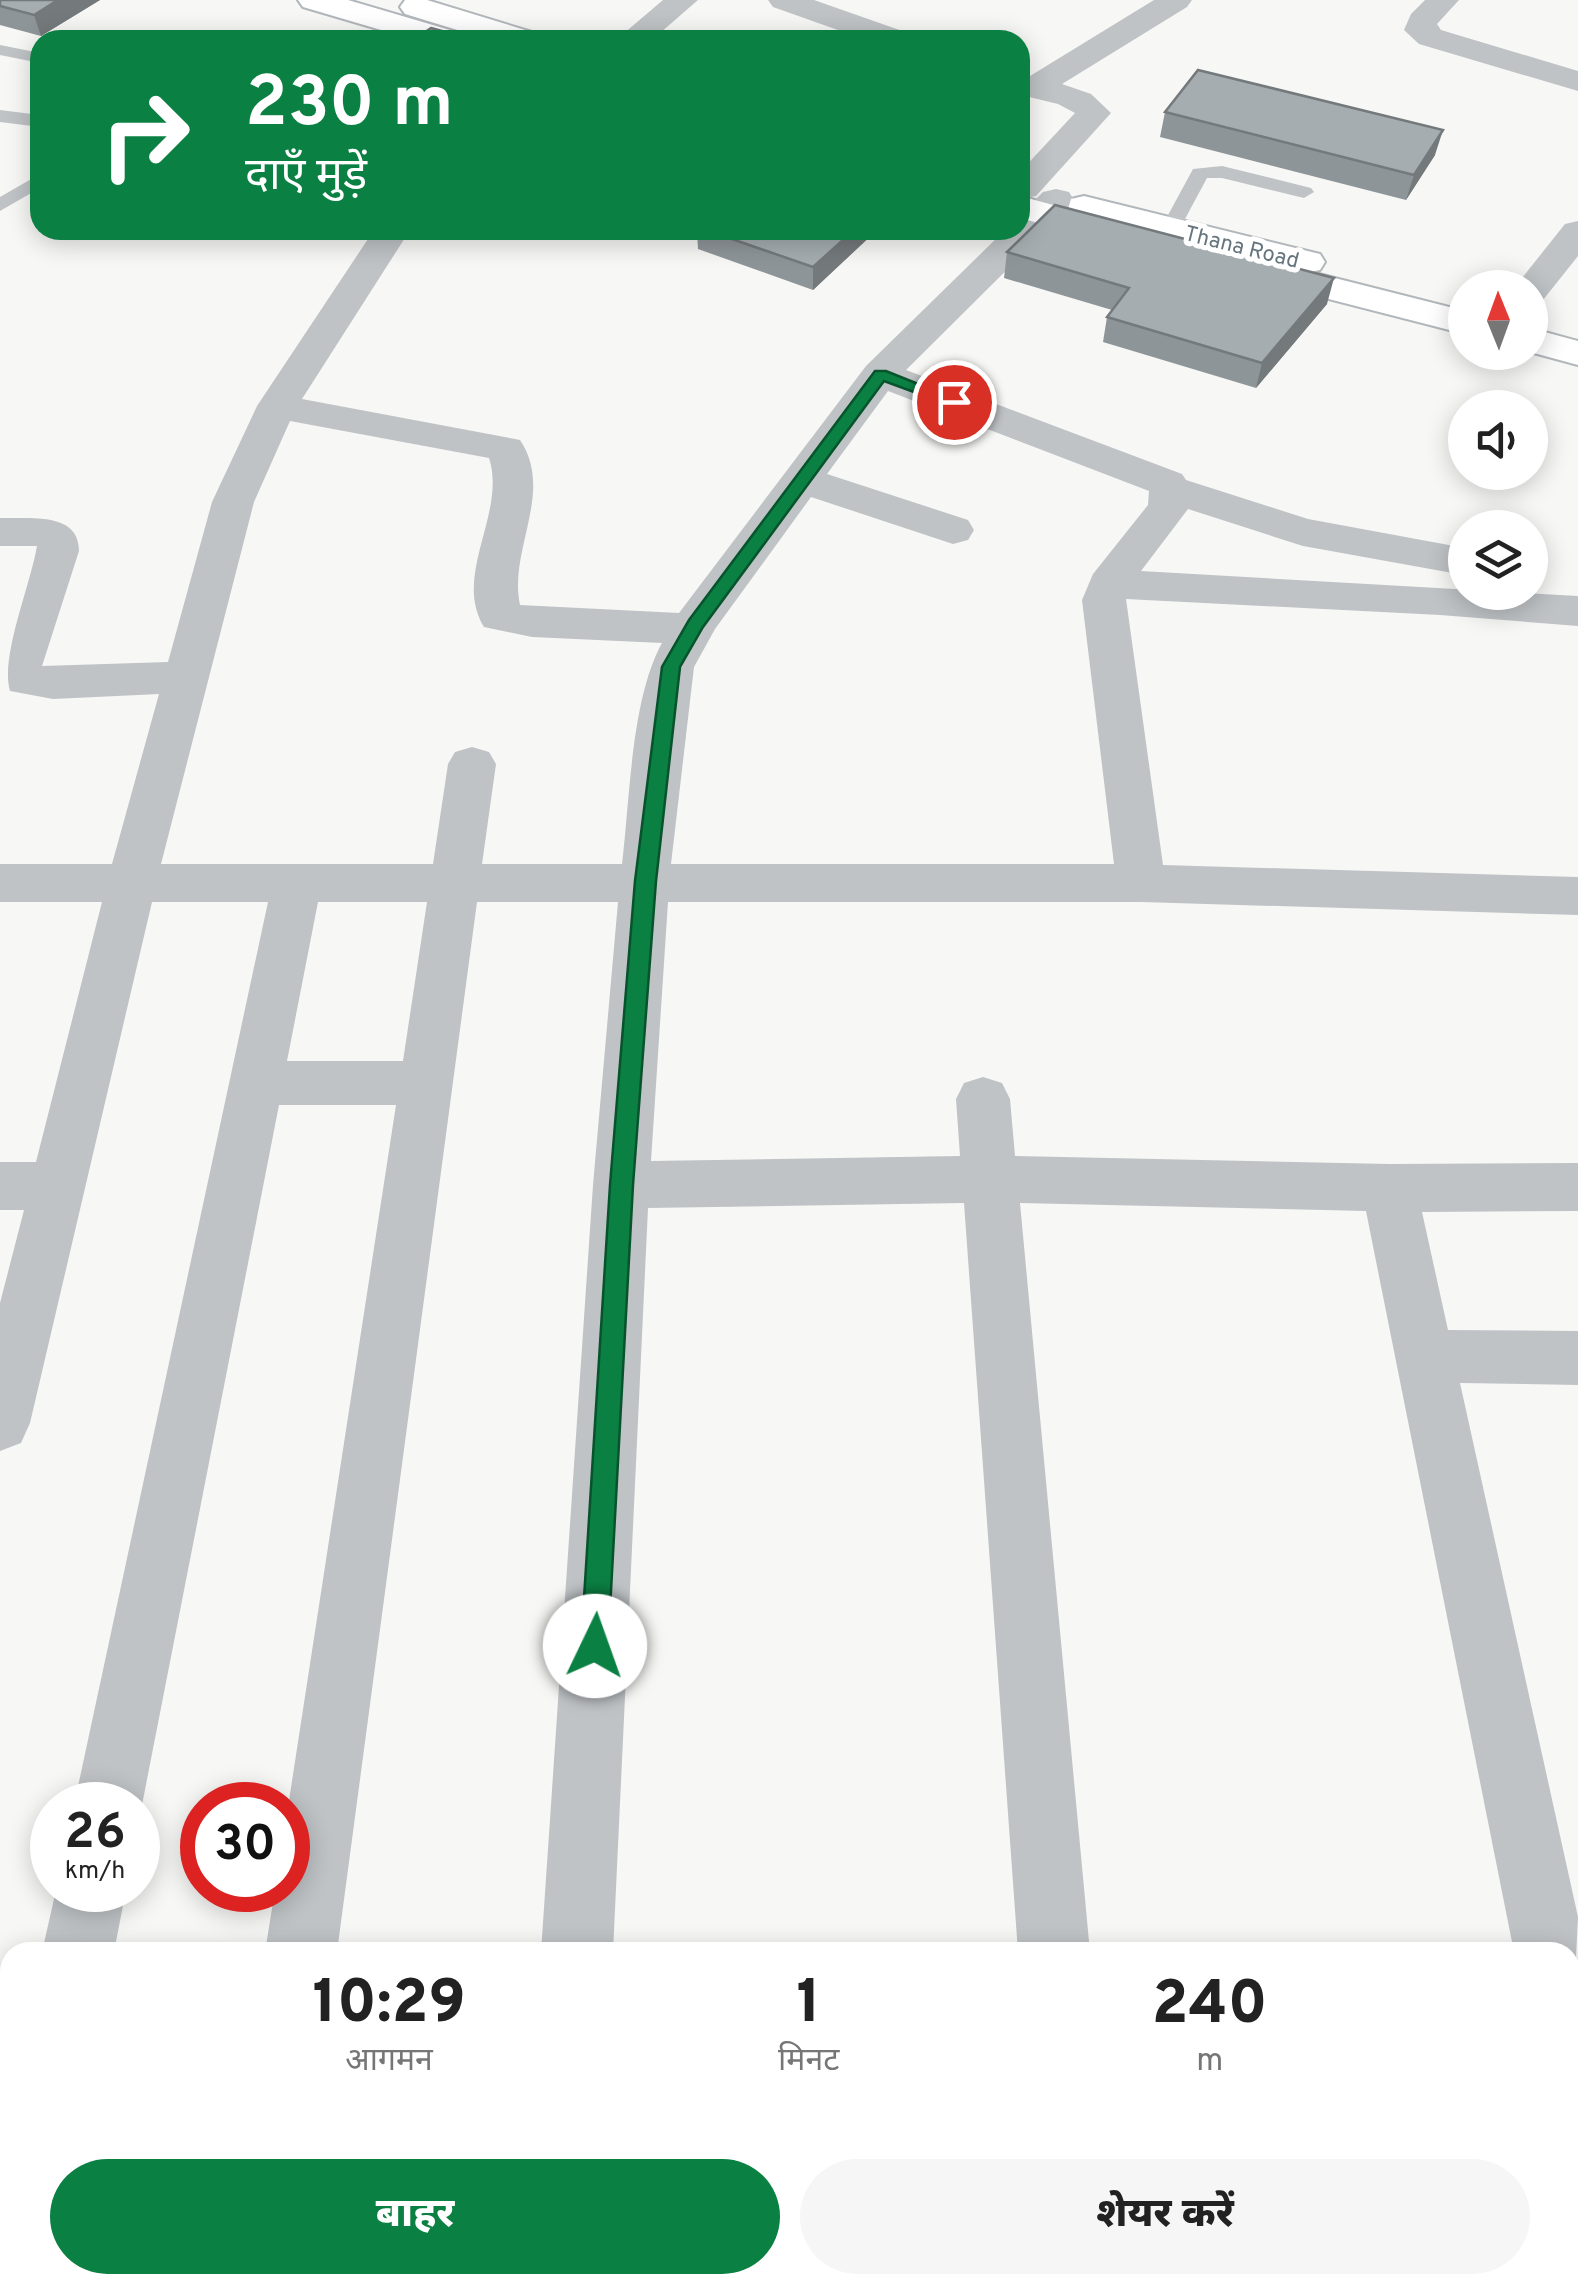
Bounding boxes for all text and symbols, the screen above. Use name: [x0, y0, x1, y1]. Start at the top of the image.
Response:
text: 230 m: [245, 62, 454, 151]
icon: right: [80, 70, 210, 200]
text: दाएँ मुड़ें: [245, 149, 367, 206]
street label: Thana Road: [1181, 221, 1302, 276]
north arrow: [1448, 270, 1548, 370]
map controls: [1448, 270, 1548, 610]
pin: [912, 360, 997, 445]
icon: arrive: [927, 375, 982, 430]
button: sound: [1448, 390, 1548, 490]
button: layers: [1448, 510, 1548, 610]
position arrow: [543, 1594, 647, 1698]
speed limit sign: 30: [180, 1782, 310, 1912]
text: 26: [64, 1803, 126, 1866]
text: km/h: [65, 1856, 125, 1888]
text: 10:29: [312, 1968, 466, 2044]
text: 1: [796, 1968, 821, 2044]
text: 240: [1152, 1969, 1268, 2045]
text: आगमन: [345, 2042, 433, 2082]
text: मिनट: [778, 2042, 839, 2082]
text: m: [1196, 2042, 1223, 2082]
button: बाहर: [50, 2159, 780, 2274]
button: शेयर करें: [800, 2159, 1530, 2274]

